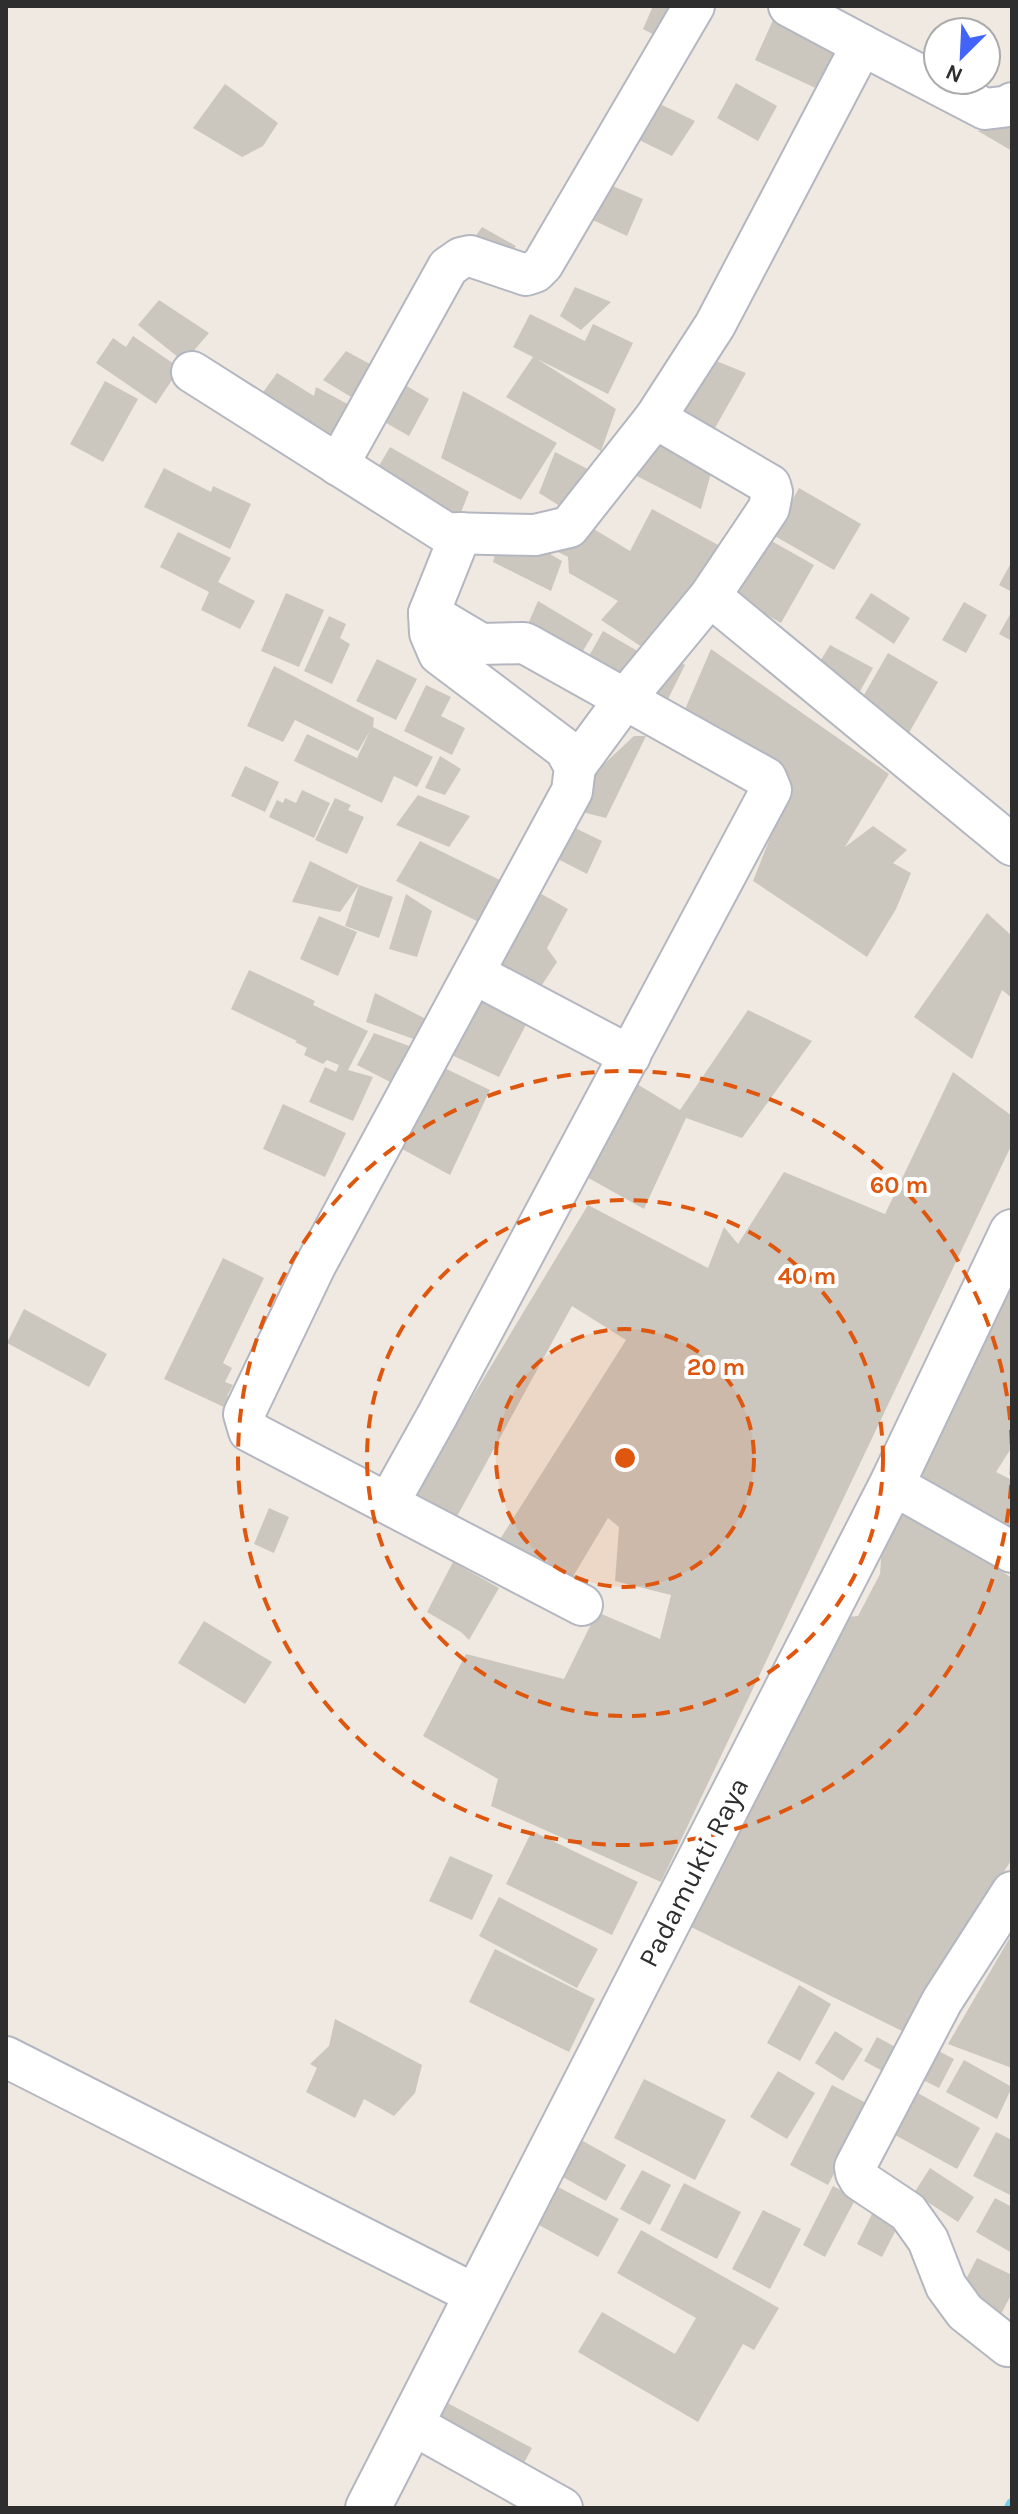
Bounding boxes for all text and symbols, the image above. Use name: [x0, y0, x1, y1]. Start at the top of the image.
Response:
north arrow: [922, 16, 1002, 96]
text: N: [942, 58, 967, 88]
text: 60 m: [870, 1171, 928, 1199]
text: 40 m: [778, 1262, 836, 1290]
text: 20 m: [687, 1353, 745, 1381]
centre of rings: [611, 1444, 639, 1472]
street label: Padamukti Raya: [631, 1772, 755, 1973]

